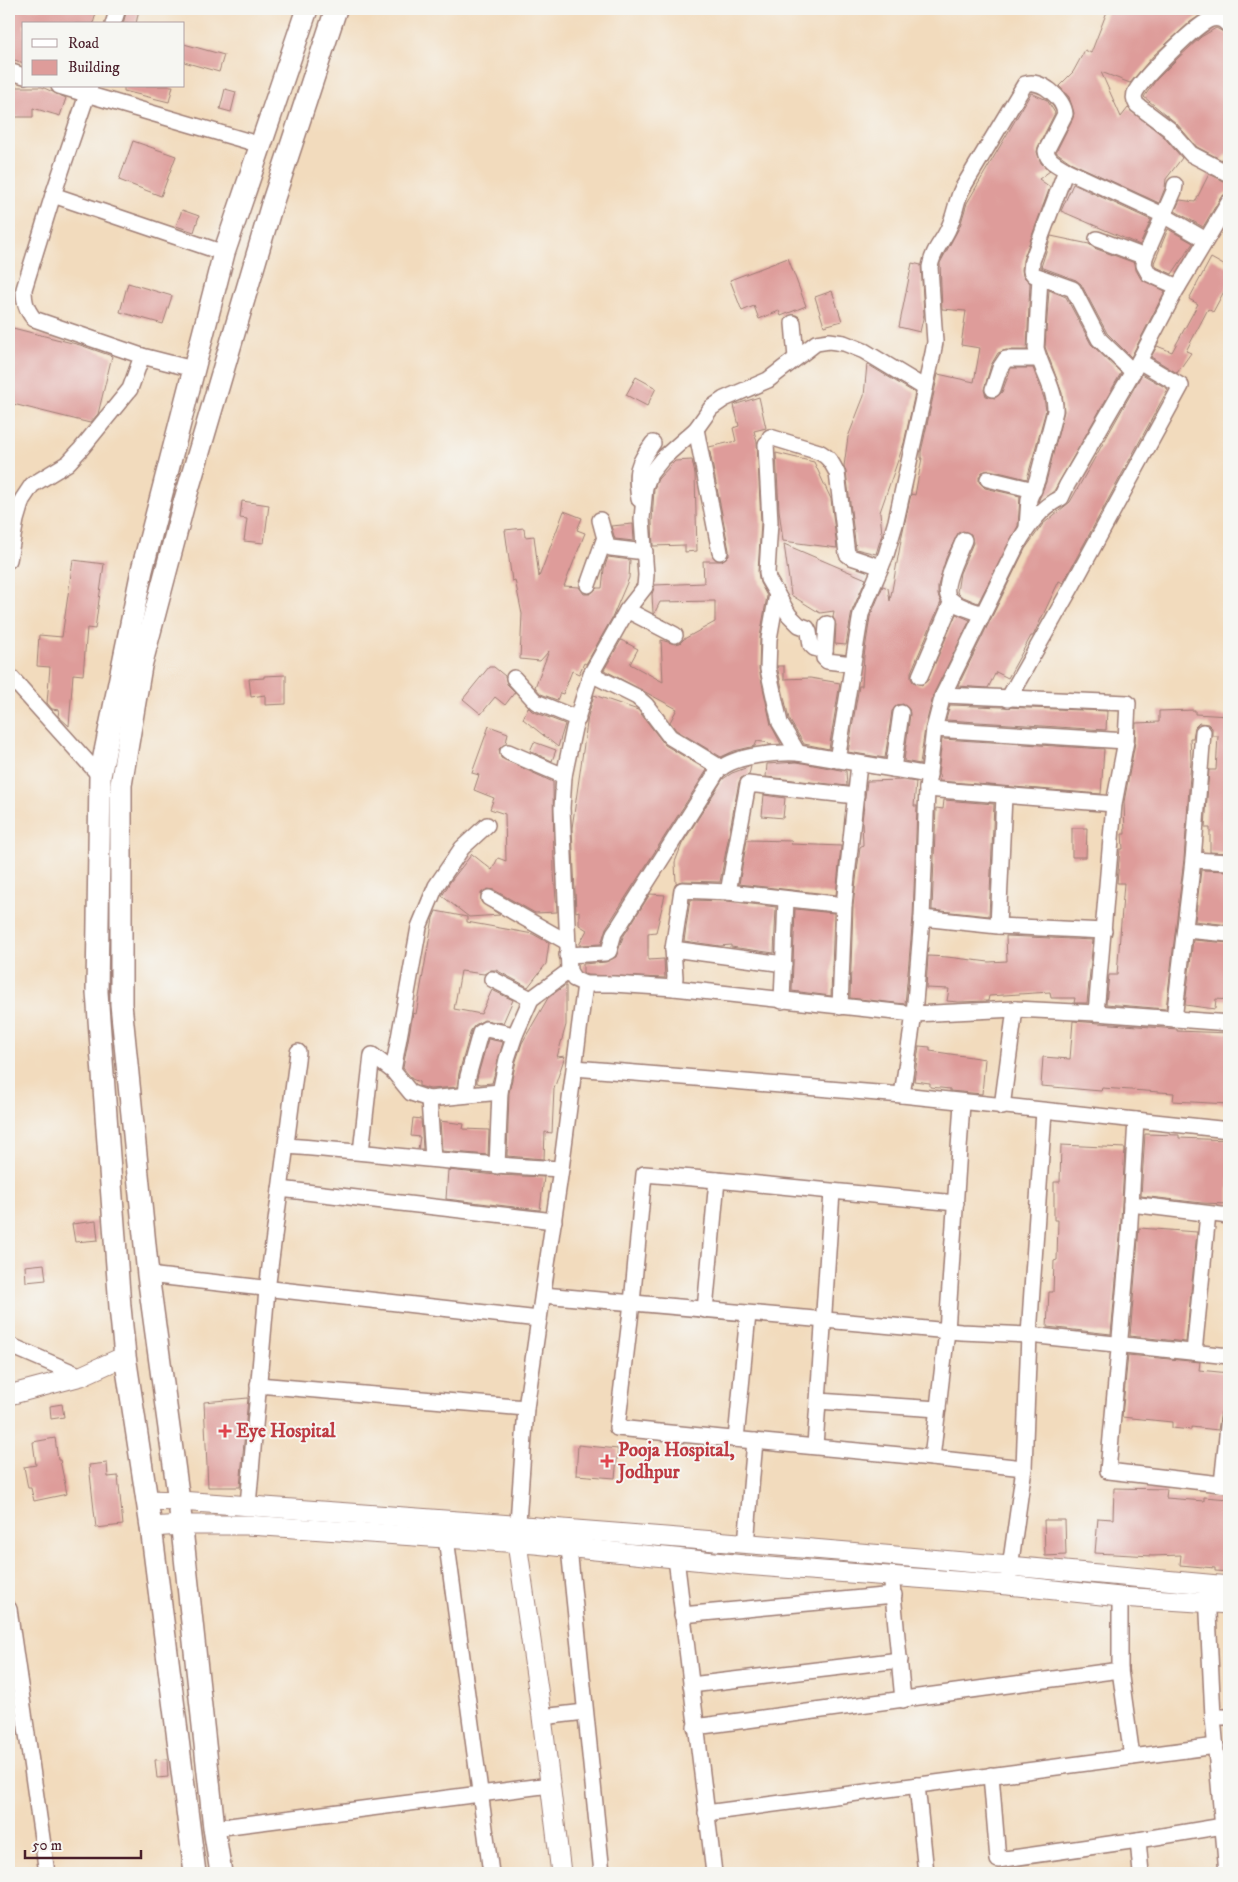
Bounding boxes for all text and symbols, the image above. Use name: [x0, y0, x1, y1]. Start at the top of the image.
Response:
legend: [22, 22, 185, 88]
text: Road: [68, 34, 100, 53]
text: Building: [68, 58, 120, 77]
place label: Eye Hospital: [236, 1420, 336, 1443]
marker: Eye Hospital: [218, 1424, 232, 1438]
place label: Pooja Hospital, Jodhpur: [616, 1439, 735, 1484]
marker: Pooja Hospital, Jodhpur: [600, 1454, 614, 1468]
scale bar: [25, 1827, 141, 1859]
text: 50 m: [32, 1836, 62, 1855]

